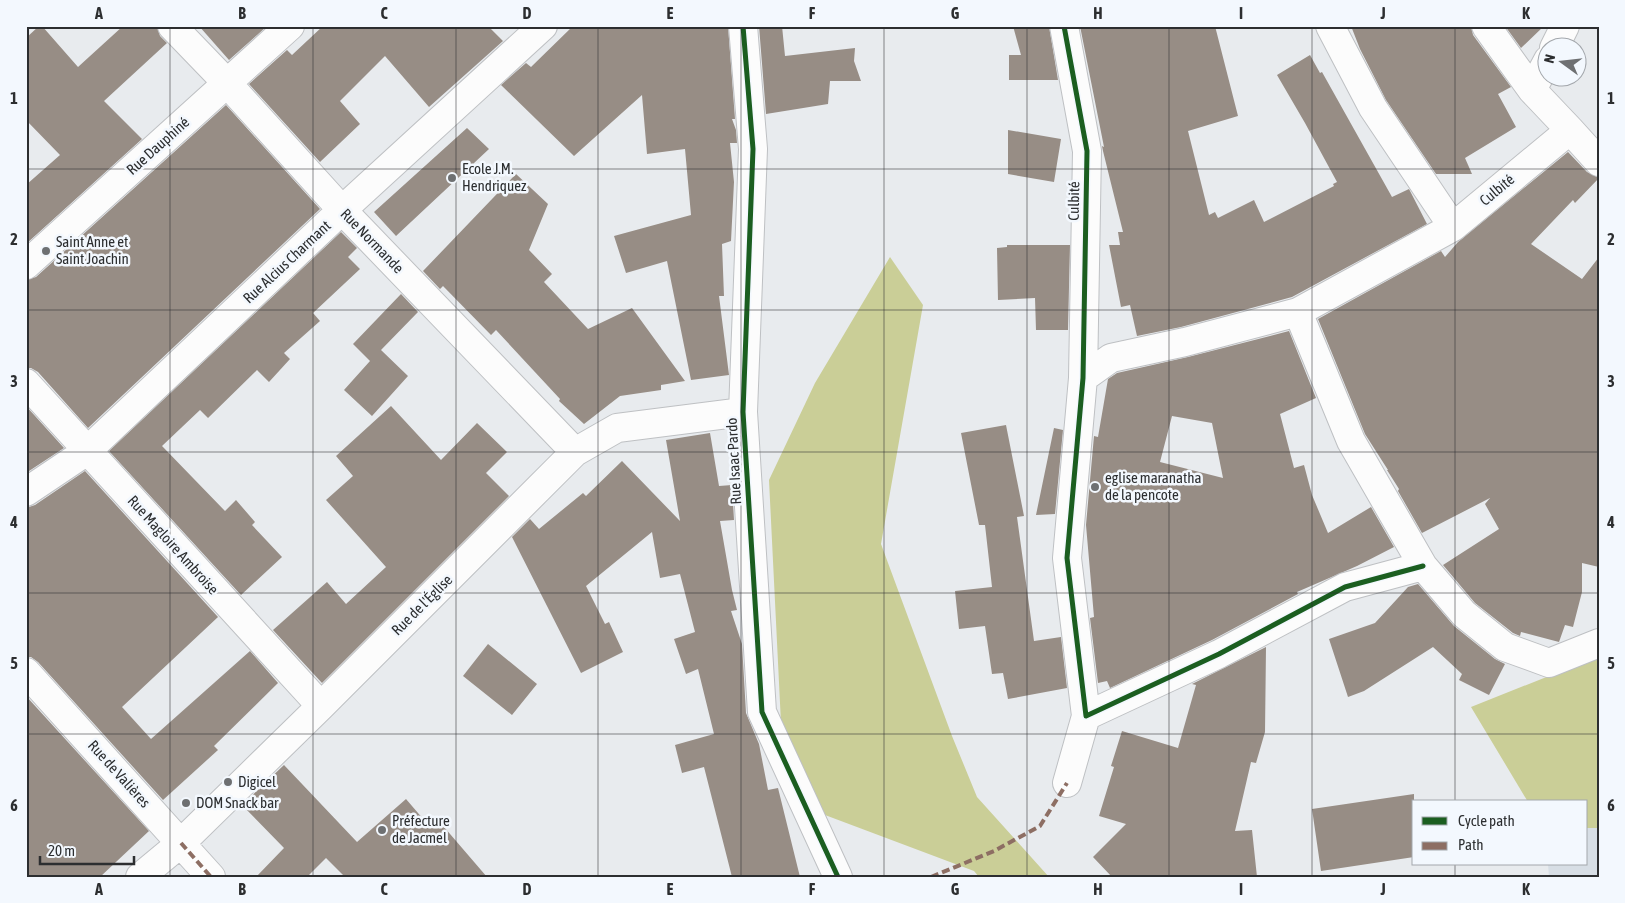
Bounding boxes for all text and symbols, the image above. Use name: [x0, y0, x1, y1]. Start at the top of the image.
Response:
text: A: [94, 4, 103, 22]
text: B: [238, 4, 246, 22]
text: C: [380, 4, 388, 22]
text: D: [523, 4, 532, 22]
text: E: [667, 4, 674, 22]
text: F: [809, 4, 816, 22]
text: G: [951, 4, 960, 22]
text: H: [1093, 4, 1103, 22]
text: I: [1239, 4, 1243, 22]
text: J: [1379, 4, 1386, 22]
text: K: [1522, 4, 1530, 22]
north arrow: [1538, 38, 1588, 88]
text: N: [1541, 53, 1558, 65]
text: 1: [10, 89, 18, 107]
text: 1: [1607, 89, 1615, 107]
street label: Rue Dauphiné: [123, 113, 193, 178]
place label: Ecole J.M. Hendriquez: [462, 160, 527, 194]
street label: Culbité: [1476, 170, 1517, 209]
marker: Ecole J.M. Hendriquez: [446, 172, 458, 184]
street label: Culbité: [1065, 181, 1082, 221]
street label: Rue Normande: [337, 205, 407, 277]
street label: Rue Alcius Charmant: [239, 217, 334, 306]
text: 2: [10, 230, 18, 248]
text: 2: [1607, 230, 1615, 248]
place label: Saint Anne et Saint Joachin: [56, 233, 129, 267]
marker: Saint Anne et Saint Joachin: [40, 245, 52, 257]
text: 3: [10, 372, 18, 390]
text: 3: [1607, 372, 1615, 390]
street label: Rue Isaac Pardo: [723, 417, 744, 505]
place label: eglise maranatha de la pencote: [1105, 469, 1202, 503]
marker: eglise maranatha de la pencote: [1089, 481, 1101, 493]
street label: Rue Magloire Ambroise: [125, 492, 222, 598]
text: 4: [9, 513, 18, 531]
text: 4: [1606, 513, 1615, 531]
street label: Rue de l'Église: [388, 571, 456, 638]
text: 5: [10, 654, 18, 672]
text: 5: [1607, 654, 1615, 672]
street label: Rue de Valières: [85, 737, 154, 811]
place label: Digicel: [238, 773, 276, 790]
marker: Digicel: [222, 776, 234, 788]
place label: DOM Snack bar: [196, 794, 279, 811]
text: 6: [10, 796, 18, 814]
text: 6: [1607, 796, 1615, 814]
marker: DOM Snack bar: [180, 797, 192, 809]
legend: [1412, 800, 1588, 866]
place label: Préfecture de Jacmel: [392, 812, 450, 846]
text: Cycle path: [1458, 812, 1515, 829]
marker: Préfecture de Jacmel: [376, 824, 388, 836]
scale bar: [40, 833, 134, 865]
text: Path: [1458, 836, 1484, 853]
text: 20 m: [48, 842, 75, 859]
text: A: [94, 880, 103, 898]
text: B: [238, 880, 246, 898]
text: C: [380, 880, 388, 898]
text: D: [523, 880, 532, 898]
text: E: [667, 880, 674, 898]
text: F: [809, 880, 816, 898]
text: G: [951, 880, 960, 898]
text: H: [1093, 880, 1103, 898]
text: I: [1239, 880, 1243, 898]
text: J: [1379, 880, 1386, 898]
text: K: [1522, 880, 1530, 898]

